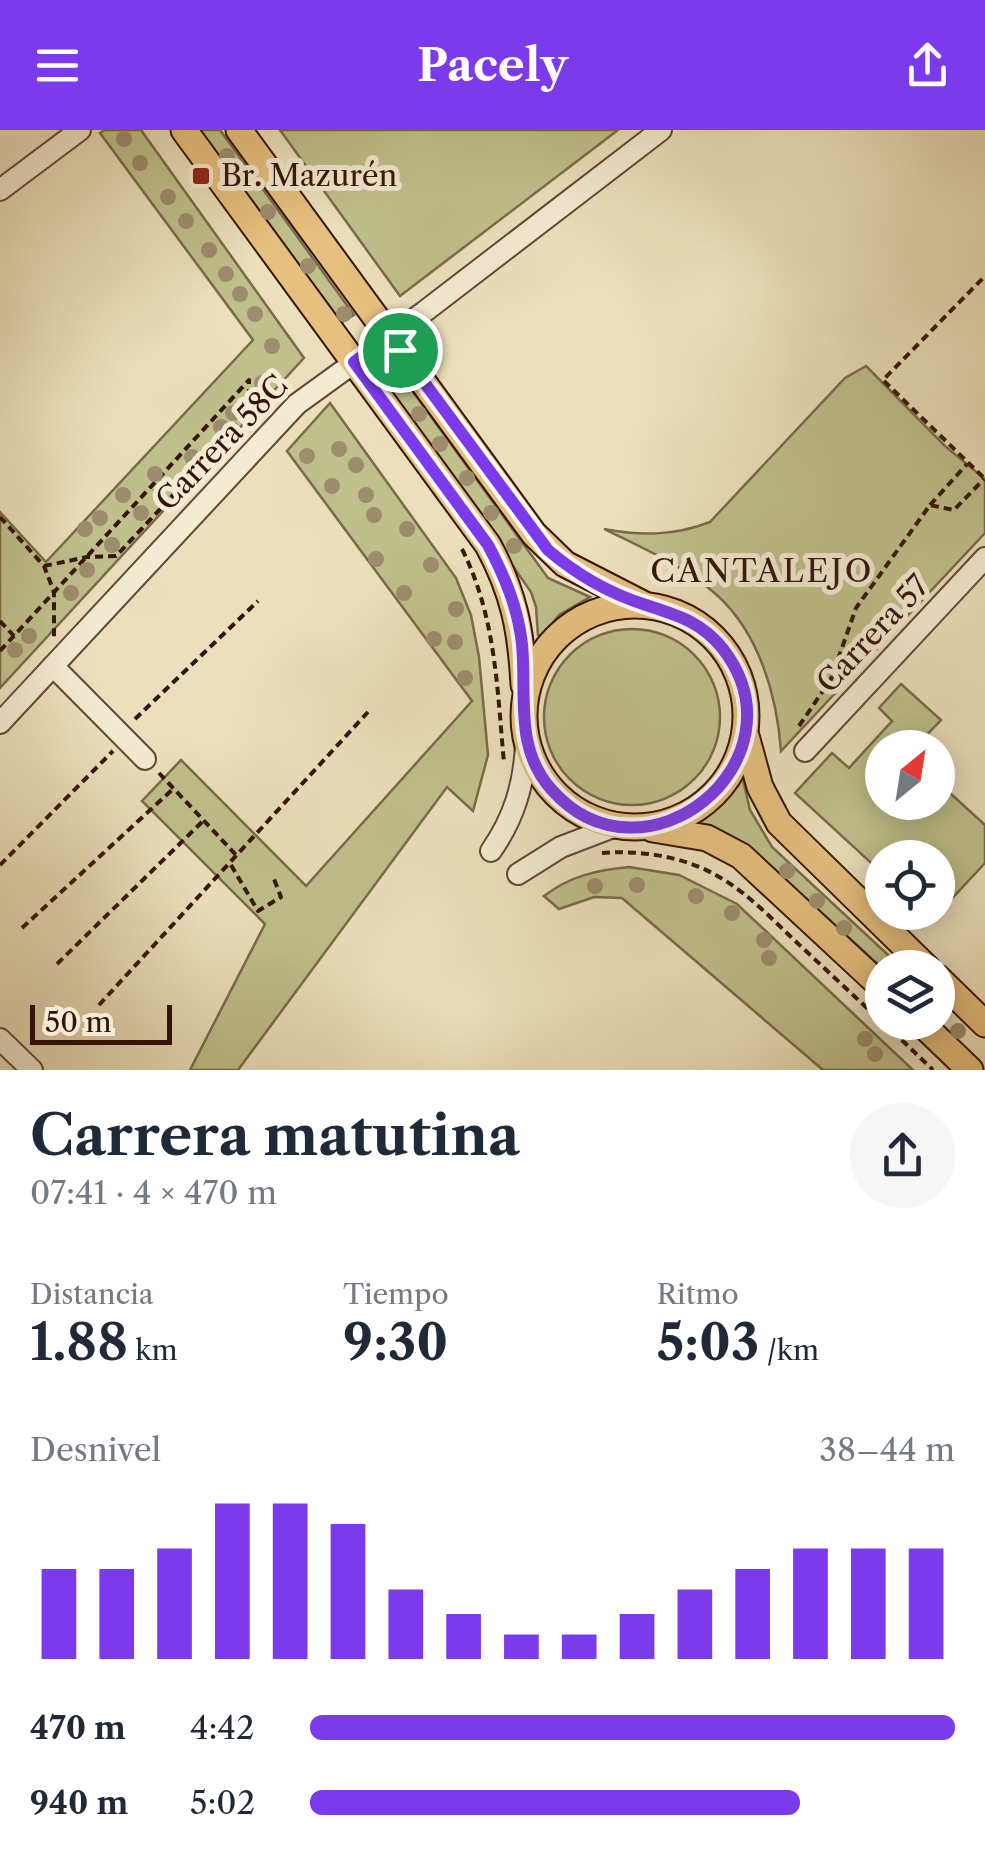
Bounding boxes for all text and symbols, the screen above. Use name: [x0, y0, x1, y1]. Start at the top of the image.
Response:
text: Pacely: [417, 37, 568, 93]
icon: menu: [30, 38, 85, 93]
icon: share: [900, 38, 955, 93]
place label: Br. Mazurén: [221, 157, 398, 194]
marker: Br. Mazurén: [190, 165, 212, 187]
pin: [358, 308, 443, 393]
icon: arrive: [373, 323, 428, 378]
street label: Carrera 58C: [148, 367, 295, 518]
district label: CANTALEJO: [650, 551, 874, 590]
street label: Carrera 57: [809, 567, 937, 700]
north arrow: [865, 730, 955, 820]
map controls: [865, 730, 955, 1040]
button: locate: [865, 840, 955, 930]
button: layers: [865, 950, 955, 1040]
scale bar: [30, 1000, 172, 1044]
text: 50 m: [45, 1005, 112, 1039]
text: Carrera matutina: [30, 1102, 520, 1169]
button: share: [850, 1103, 955, 1208]
text: 07:41 · 4 × 470 m: [30, 1173, 277, 1212]
text: Distancia: [30, 1277, 153, 1311]
text: Tiempo: [343, 1277, 449, 1311]
text: Ritmo: [657, 1277, 739, 1311]
text: 1.88: [30, 1311, 128, 1373]
text: 9:30: [343, 1311, 448, 1373]
text: 5:03: [657, 1311, 759, 1373]
text: km: [128, 1333, 178, 1367]
text: /km: [759, 1333, 819, 1367]
text: Desnivel: [30, 1430, 161, 1469]
text: 38–44 m: [819, 1430, 955, 1469]
text: 470 m: [30, 1708, 126, 1747]
text: 4:42: [190, 1708, 254, 1747]
text: 940 m: [30, 1783, 128, 1822]
text: 5:02: [190, 1783, 255, 1822]

